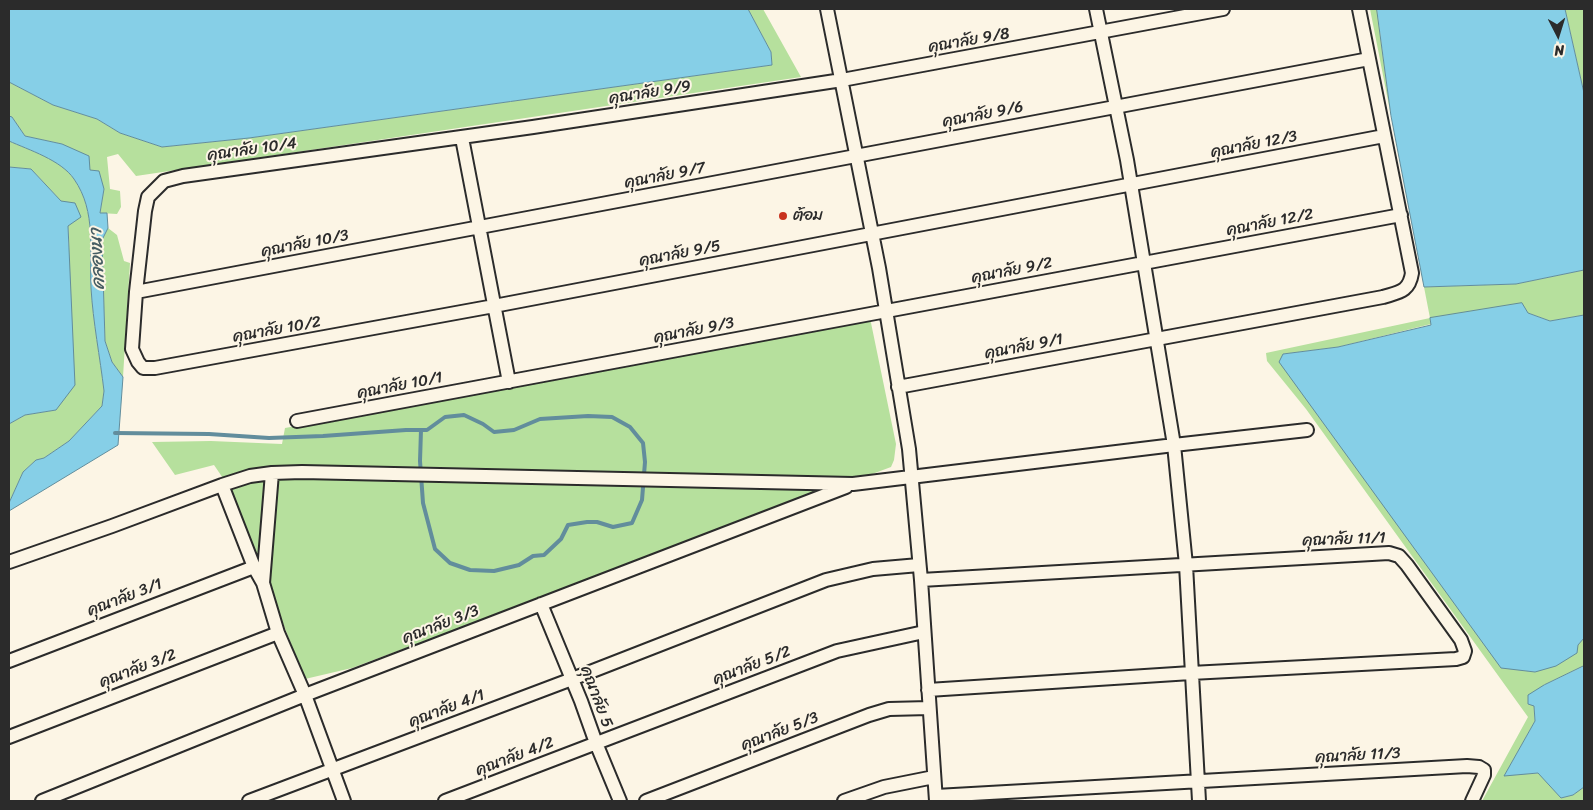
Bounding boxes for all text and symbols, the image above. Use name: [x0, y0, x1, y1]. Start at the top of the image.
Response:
north arrow: [1533, 10, 1583, 60]
street label: คุณาลัย 9/8: [927, 24, 1011, 58]
text: N: [1553, 38, 1565, 63]
street label: คุณาลัย 9/9: [608, 77, 692, 109]
street label: คุณาลัย 9/6: [941, 98, 1025, 132]
street label: คุณาลัย 12/3: [1209, 127, 1299, 163]
street label: คุณาลัย 10/4: [206, 134, 298, 166]
street label: คุณาลัย 9/7: [623, 159, 707, 193]
street label: คุณาลัย 12/2: [1225, 205, 1315, 241]
place label: ต้อม: [793, 206, 823, 226]
marker: ต้อม: [777, 210, 789, 222]
street label: คุณาลัย 10/3: [260, 226, 350, 262]
water label: คลองนา: [86, 228, 110, 290]
street label: คุณาลัย 9/5: [638, 237, 722, 271]
street label: คุณาลัย 9/2: [970, 254, 1054, 288]
street label: คุณาลัย 10/2: [231, 313, 323, 347]
street label: คุณาลัย 9/3: [652, 314, 736, 348]
street label: คุณาลัย 9/1: [983, 330, 1065, 364]
street label: คุณาลัย 10/1: [356, 368, 444, 404]
street label: คุณาลัย 11/1: [1302, 529, 1386, 551]
street label: คุณาลัย 3/1: [85, 575, 165, 621]
street label: คุณาลัย 3/3: [400, 602, 482, 648]
street label: คุณาลัย 5/2: [710, 642, 794, 690]
street label: คุณาลัย 3/2: [97, 646, 179, 692]
street label: คุณาลัย 5: [575, 663, 617, 731]
street label: คุณาลัย 4/1: [406, 686, 488, 732]
street label: คุณาลัย 5/3: [739, 708, 821, 756]
street label: คุณาลัย 4/2: [473, 733, 557, 781]
street label: คุณาลัย 11/3: [1315, 744, 1401, 768]

